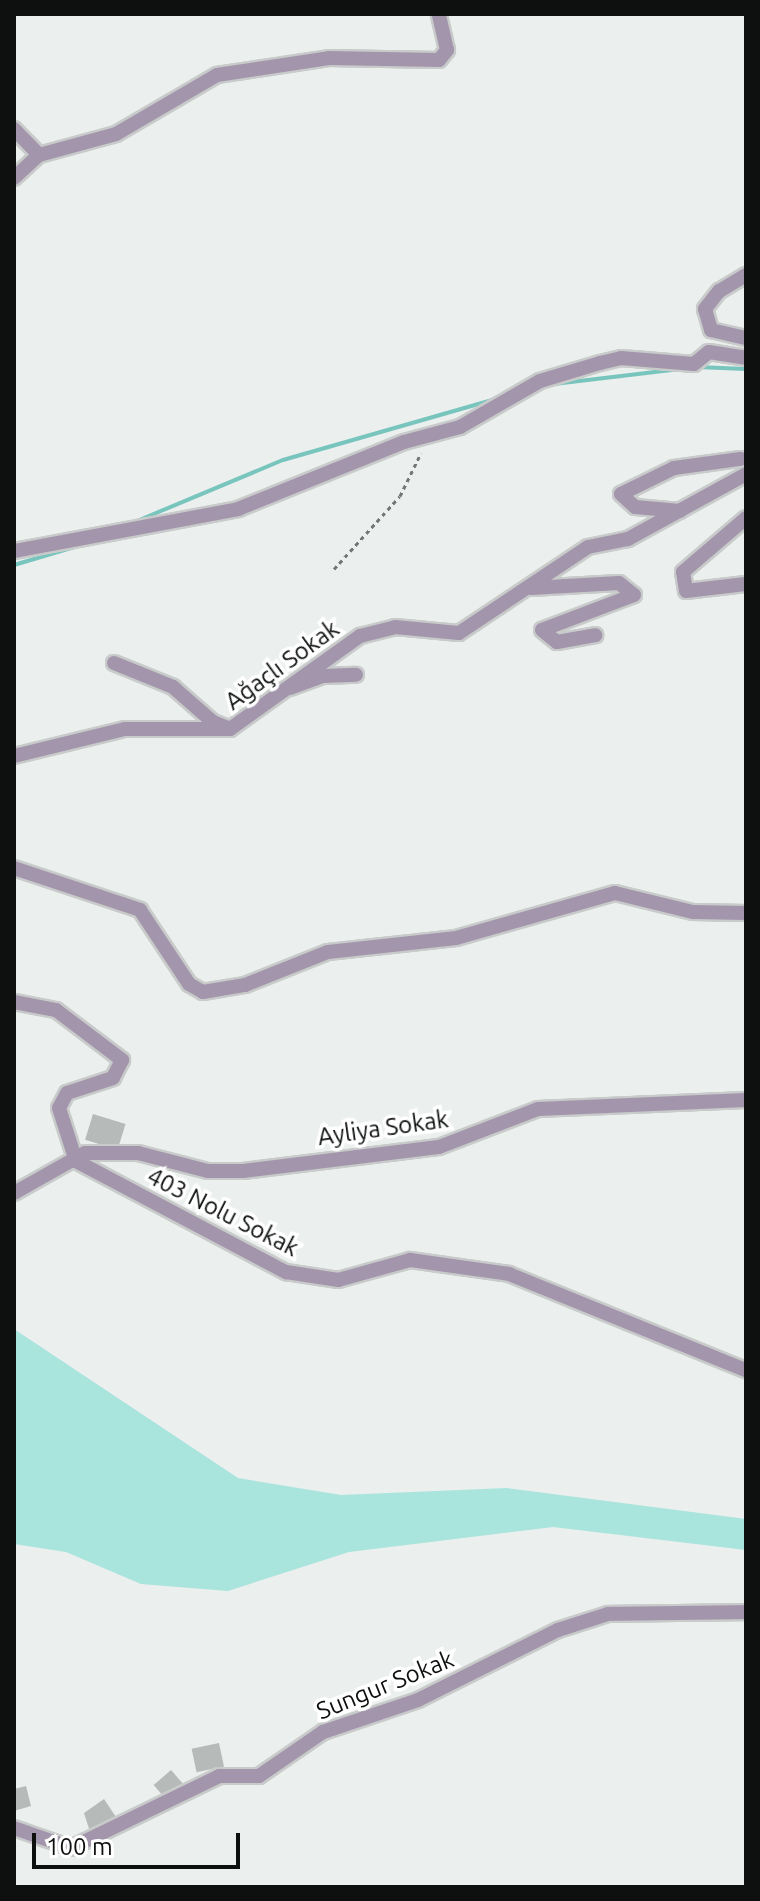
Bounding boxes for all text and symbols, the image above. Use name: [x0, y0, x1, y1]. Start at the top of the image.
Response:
street label: Ağaçlı Sokak: [219, 614, 345, 716]
street label: Ayliya Sokak: [316, 1105, 450, 1151]
street label: 403 Nolu Sokak: [143, 1162, 303, 1262]
street label: Sungur Sokak: [312, 1644, 458, 1726]
scale bar: [36, 1817, 244, 1867]
text: 100 m: [46, 1833, 113, 1860]

